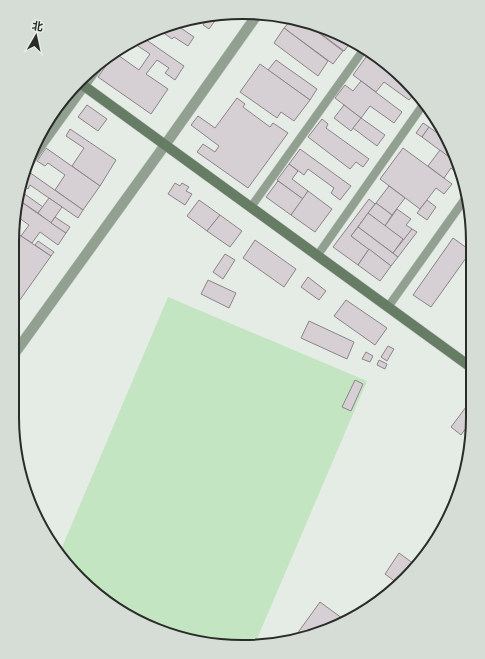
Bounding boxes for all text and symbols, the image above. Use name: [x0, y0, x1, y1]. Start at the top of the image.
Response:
north arrow: [16, 16, 56, 56]
text: 北: [31, 17, 44, 34]

